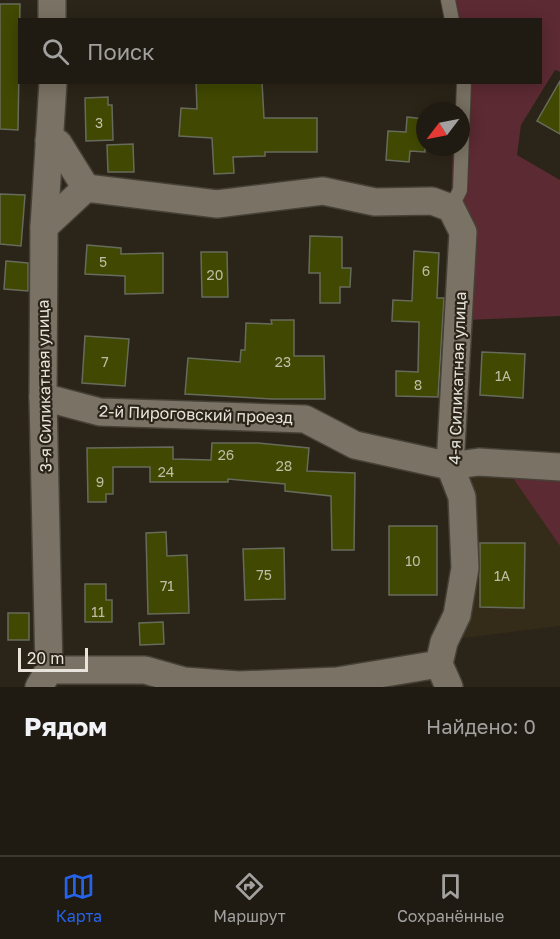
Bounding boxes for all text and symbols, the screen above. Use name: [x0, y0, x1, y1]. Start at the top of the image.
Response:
search box: [18, 18, 542, 84]
icon: search: [39, 35, 72, 68]
text: Поиск: [87, 38, 155, 65]
north arrow: [416, 102, 470, 156]
house number: 3: [95, 114, 103, 131]
house number: 5: [99, 253, 107, 270]
house number: 6: [422, 262, 430, 279]
house number: 20: [207, 266, 223, 283]
street label: 4-я Силикатная улица: [444, 291, 470, 465]
street label: 3-я Силикатная улица: [32, 299, 56, 473]
house number: 7: [101, 353, 109, 370]
house number: 23: [275, 353, 291, 370]
house number: 1А: [495, 367, 512, 384]
house number: 8: [414, 376, 422, 393]
street label: 2-й Пироговский проезд: [99, 401, 294, 427]
house number: 26: [218, 446, 234, 463]
house number: 28: [276, 457, 292, 474]
house number: 24: [158, 463, 174, 480]
house number: 9: [96, 473, 104, 490]
house number: 10: [405, 552, 421, 569]
house number: 75: [256, 566, 272, 583]
house number: 1А: [494, 567, 511, 584]
house number: 71: [160, 577, 174, 594]
house number: 11: [91, 603, 105, 620]
scale bar: [18, 645, 88, 672]
text: 20 m: [27, 648, 64, 668]
text: Рядом: [24, 711, 107, 742]
text: Найдено: 0: [426, 714, 536, 738]
tab: Карта: [56, 870, 102, 926]
tab: Маршрут: [213, 870, 286, 926]
tab: Сохранённые: [397, 870, 504, 926]

